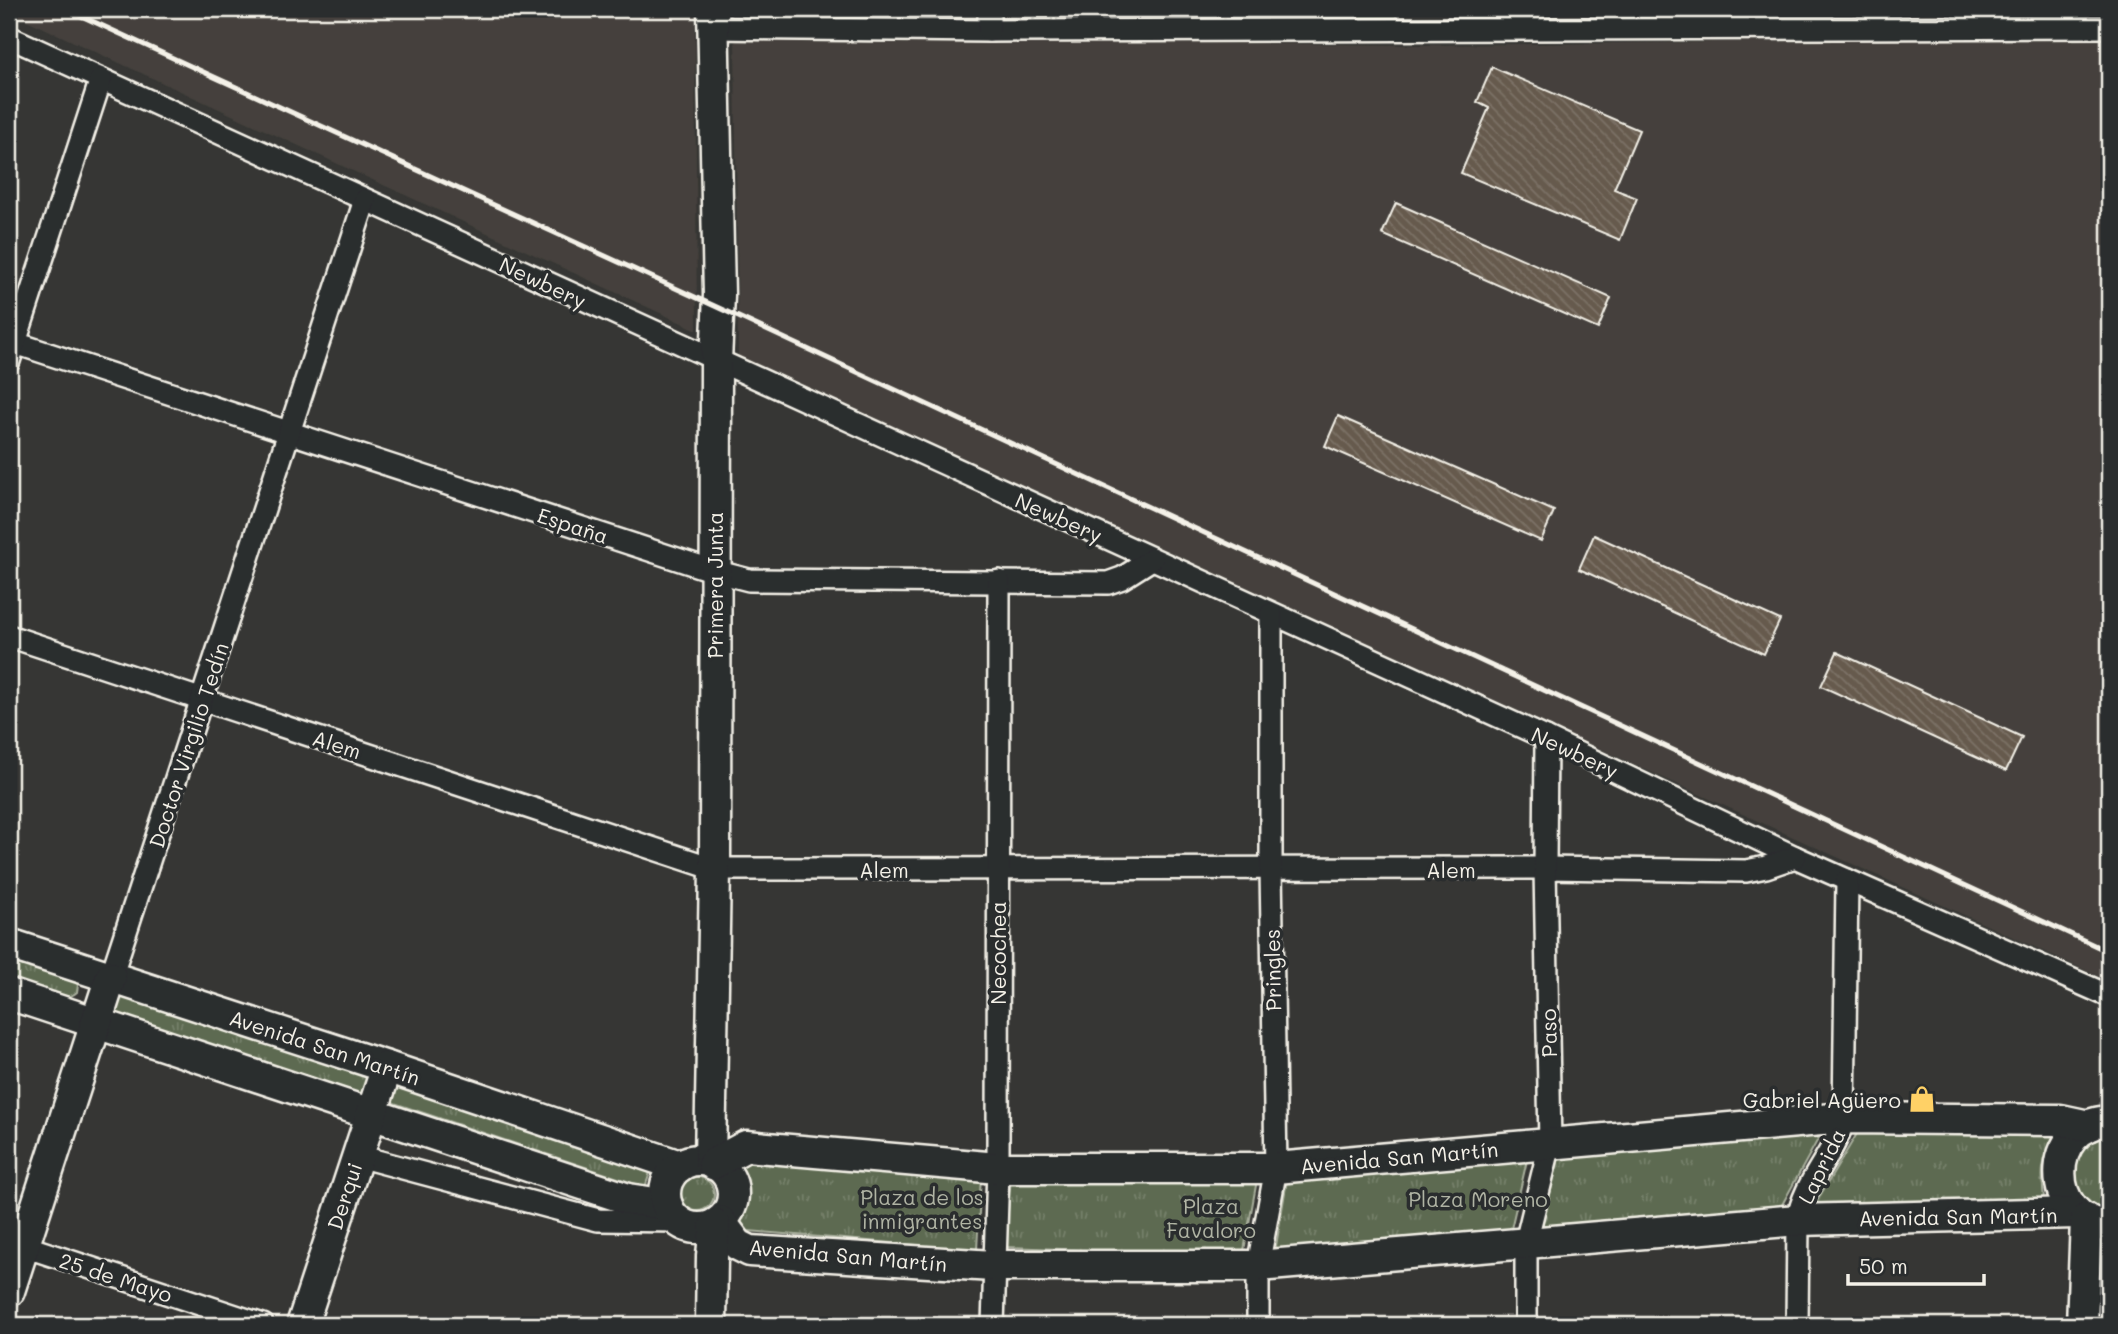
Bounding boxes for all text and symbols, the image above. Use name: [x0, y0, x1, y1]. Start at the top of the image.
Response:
street label: Newbery: [495, 250, 591, 314]
street label: Newbery: [1011, 486, 1107, 548]
street label: España: [534, 501, 612, 549]
street label: Primera Junta: [701, 512, 728, 658]
street label: Doctor Virgilio Tedín: [142, 639, 234, 851]
street label: Newbery: [1527, 720, 1623, 784]
street label: Alem: [309, 724, 365, 764]
street label: Alem: [859, 856, 909, 883]
street label: Alem: [1426, 856, 1476, 883]
street label: Necochea: [984, 901, 1011, 1005]
street label: Pringles: [1258, 929, 1286, 1011]
street label: Avenida San Martín: [226, 1003, 424, 1091]
street label: Paso: [1534, 1008, 1562, 1058]
shop icon: Gabriel Agüero: [1907, 1084, 1937, 1114]
place label: Gabriel Agüero: [1743, 1086, 1901, 1113]
street label: Laprida: [1791, 1124, 1851, 1208]
street label: Avenida San Martín: [1299, 1135, 1499, 1179]
street label: Derqui: [320, 1159, 368, 1233]
park label: Plaza de los inmigrantes: [860, 1183, 984, 1234]
park label: Plaza Moreno: [1408, 1185, 1548, 1212]
park label: Plaza Favaloro: [1166, 1192, 1256, 1243]
street label: Avenida San Martín: [1858, 1201, 2058, 1231]
street label: Avenida San Martín: [748, 1233, 948, 1277]
scale bar: [1848, 1243, 1985, 1287]
street label: 25 de Mayo: [56, 1246, 176, 1308]
text: 50 m: [1859, 1252, 1908, 1279]

